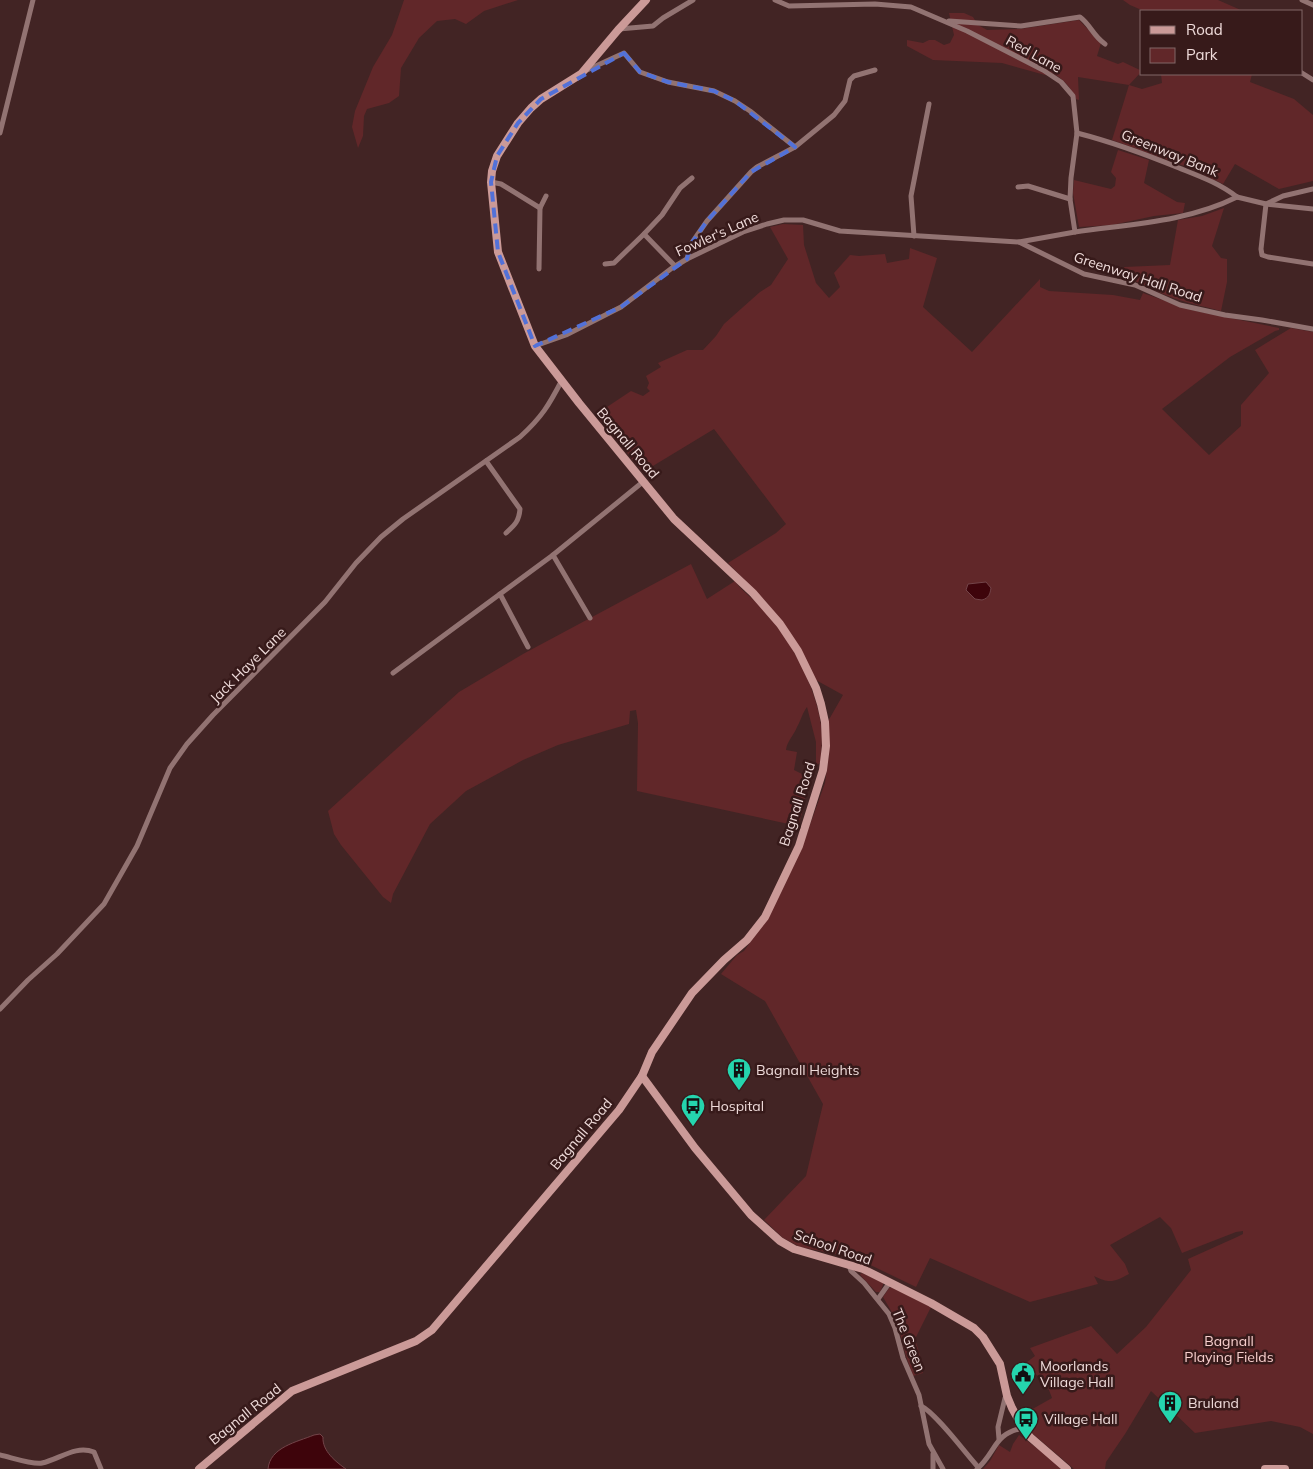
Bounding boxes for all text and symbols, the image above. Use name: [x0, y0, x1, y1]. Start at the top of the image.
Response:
legend: [1140, 10, 1303, 75]
text: Road: [1186, 20, 1223, 39]
street label: Red Lane: [1003, 31, 1065, 77]
text: Park: [1186, 45, 1218, 64]
street label: Greenway Bank: [1119, 125, 1222, 181]
street label: Fowler's Lane: [673, 208, 761, 260]
street label: Greenway Hall Road: [1072, 248, 1204, 306]
street label: Bagnall Road: [593, 404, 663, 482]
street label: Jack Haye Lane: [206, 623, 290, 707]
street label: Bagnall Road: [775, 760, 819, 848]
building icon: Bagnall Heights: [726, 1057, 752, 1091]
place label: Bagnall Heights: [756, 1061, 860, 1079]
bus stop icon: Hospital: [680, 1093, 706, 1127]
street label: Bagnall Road: [546, 1095, 616, 1173]
place label: Hospital: [710, 1097, 764, 1115]
street label: School Road: [792, 1225, 874, 1269]
street label: The Green: [888, 1306, 930, 1374]
park label: Bagnall Playing Fields: [1184, 1332, 1274, 1366]
place label: Moorlands Village Hall: [1040, 1357, 1114, 1391]
public building icon: Moorlands Village Hall: [1010, 1361, 1036, 1395]
street label: Bagnall Road: [205, 1379, 285, 1449]
building icon: Bruland: [1157, 1390, 1183, 1424]
place label: Bruland: [1188, 1394, 1239, 1412]
bus stop icon: Village Hall: [1013, 1406, 1039, 1440]
place label: Village Hall: [1044, 1410, 1118, 1428]

